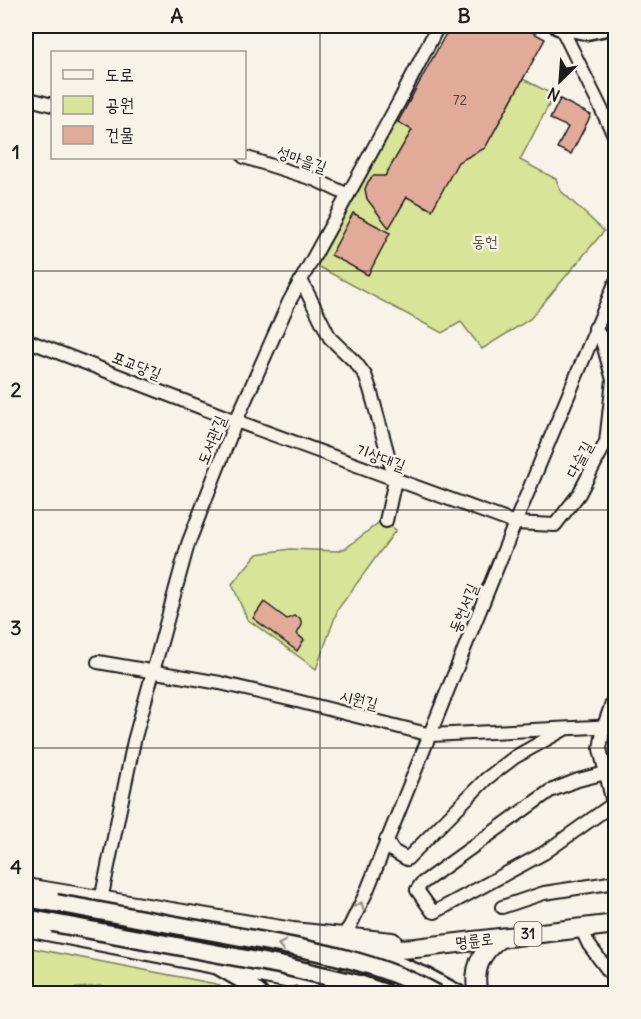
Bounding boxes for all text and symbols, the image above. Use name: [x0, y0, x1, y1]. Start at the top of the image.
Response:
text: A: [171, 3, 184, 28]
text: B: [457, 3, 471, 28]
legend: [51, 51, 246, 159]
north arrow: [530, 51, 590, 111]
text: 도로: [105, 63, 134, 86]
text: N: [544, 83, 563, 106]
house number: 72: [453, 91, 468, 109]
text: 공원: [105, 93, 134, 116]
text: 건물: [105, 123, 134, 146]
text: 1: [12, 139, 20, 164]
street label: 성마을길: [274, 141, 330, 177]
park label: 동헌: [472, 231, 498, 251]
street label: 포교당길: [109, 346, 165, 384]
text: 2: [11, 377, 22, 402]
street label: 도서관길: [192, 412, 230, 468]
street label: 다슬길: [561, 437, 597, 481]
street label: 기상대길: [353, 439, 409, 475]
street label: 동헌서길: [444, 580, 482, 636]
text: 3: [10, 615, 22, 640]
street label: 시원길: [338, 685, 380, 713]
text: 4: [10, 854, 22, 879]
one-way arrow: [352, 902, 364, 913]
road number: 31: [514, 922, 542, 946]
street label: 명륜로: [454, 928, 494, 952]
one-way arrow: [277, 939, 287, 952]

